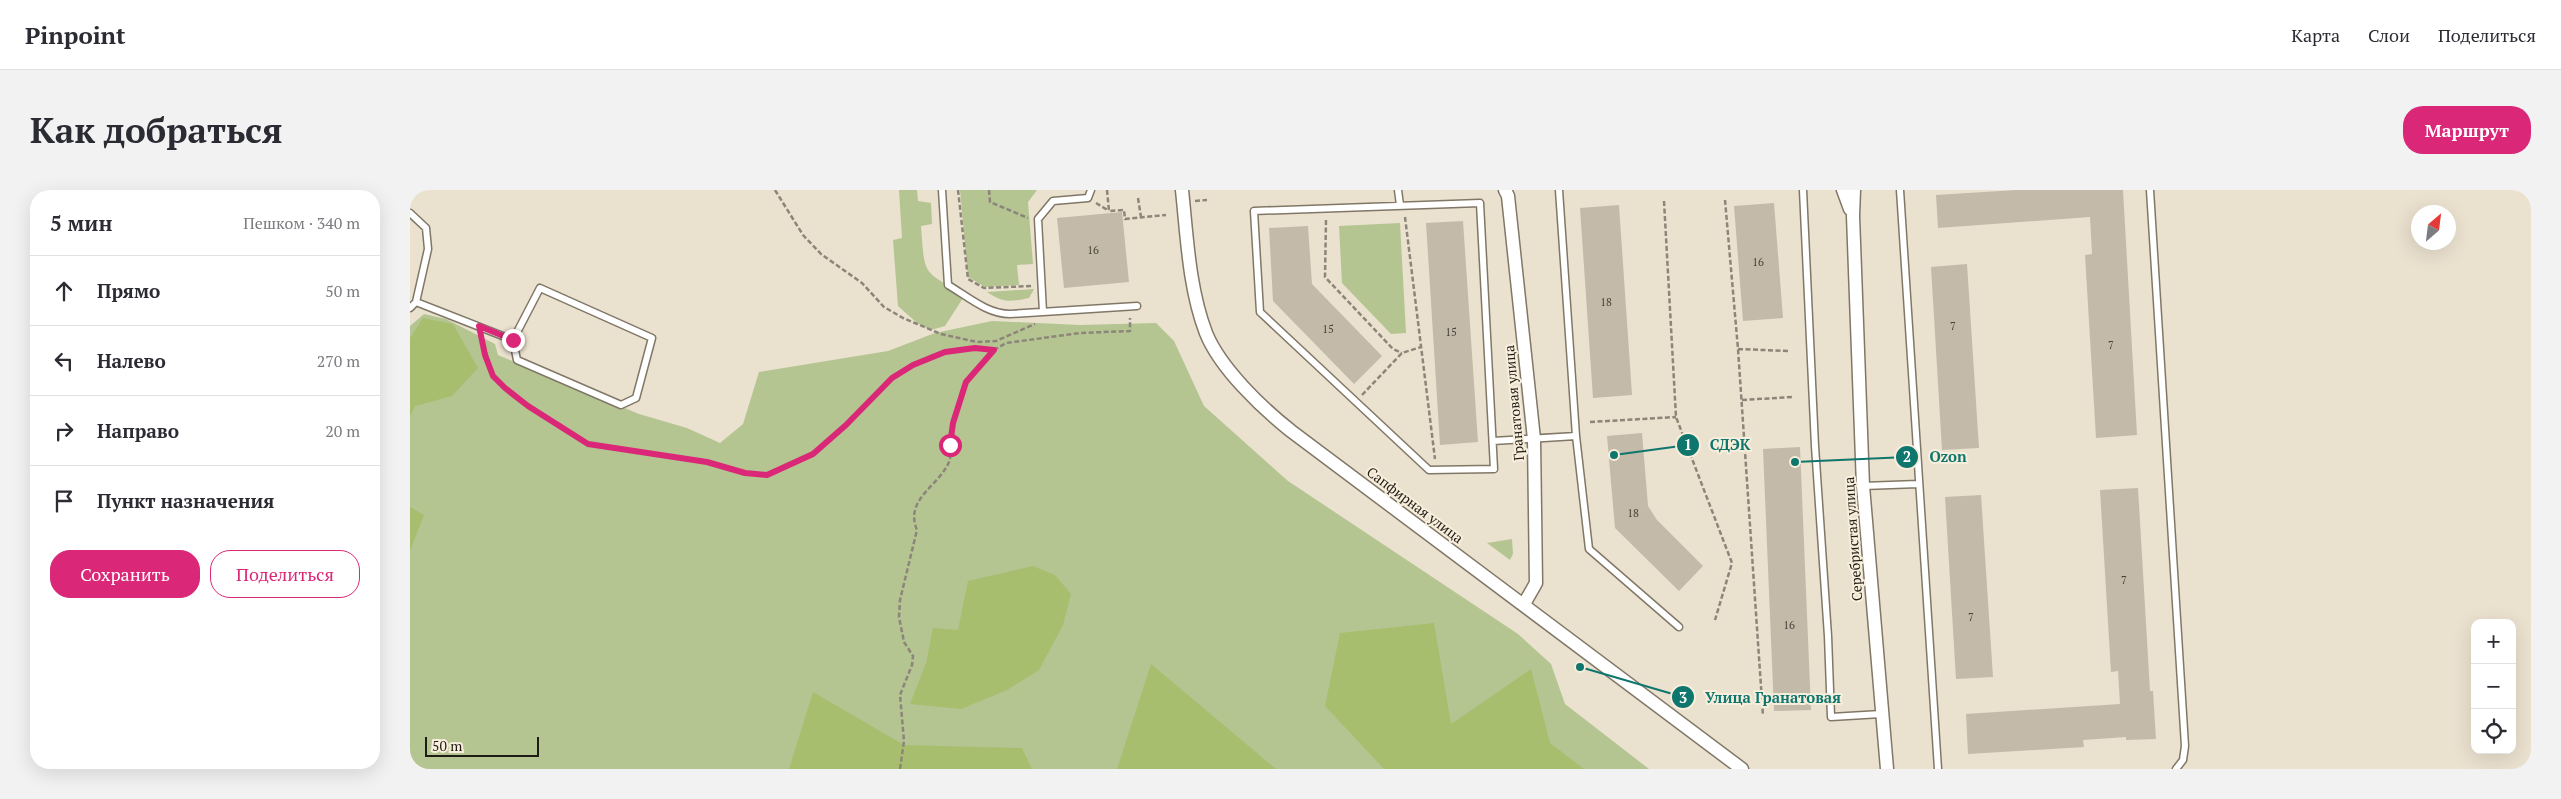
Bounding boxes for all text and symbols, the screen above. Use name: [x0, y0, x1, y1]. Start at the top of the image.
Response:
text: Pinpoint: [25, 19, 126, 51]
text: Карта: [2291, 23, 2340, 47]
text: Слои: [2368, 23, 2410, 47]
text: Поделиться: [2438, 23, 2536, 47]
button: Маршрут: [2403, 106, 2531, 154]
text: Как добраться: [30, 107, 283, 153]
north arrow: [2411, 205, 2456, 250]
text: 5 мин: [50, 209, 112, 237]
text: Пешком · 340 m: [243, 212, 360, 234]
house number: 16: [1087, 243, 1099, 257]
house number: 16: [1752, 255, 1764, 269]
icon: ahead: [50, 277, 78, 305]
text: Прямо: [97, 278, 160, 303]
text: 50 m: [325, 280, 360, 302]
house number: 18: [1600, 295, 1612, 309]
house number: 7: [1950, 319, 1956, 333]
house number: 15: [1322, 322, 1334, 336]
house number: 15: [1445, 325, 1457, 339]
route end: [502, 329, 525, 352]
house number: 7: [2108, 338, 2114, 352]
street label: Гранатовая улица: [1499, 344, 1528, 462]
icon: left: [50, 347, 78, 375]
text: Налево: [97, 348, 166, 373]
text: 270 m: [317, 350, 360, 372]
icon: right: [50, 417, 78, 445]
text: Направо: [97, 418, 179, 443]
text: 20 m: [325, 420, 360, 442]
callout: СДЭК: [1675, 430, 1761, 460]
route start: [939, 434, 962, 457]
text: 1: [1684, 434, 1692, 454]
text: СДЭК: [1710, 434, 1751, 454]
callout: Ozon: [1894, 442, 1976, 472]
text: 2: [1903, 446, 1911, 466]
text: Ozon: [1929, 446, 1967, 466]
street label: Сапфирная улица: [1363, 462, 1467, 547]
street label: Серебристая улица: [1839, 476, 1866, 602]
icon: arrive: [50, 487, 78, 515]
text: Пункт назначения: [97, 488, 274, 513]
house number: 18: [1627, 506, 1639, 520]
button: Сохранить: [50, 550, 200, 598]
button: Поделиться: [210, 550, 360, 598]
house number: 7: [2121, 573, 2127, 587]
house number: 7: [1968, 610, 1974, 624]
house number: 16: [1783, 618, 1795, 632]
map controls: [2471, 619, 2516, 754]
button: +: [2471, 619, 2516, 664]
button: −: [2471, 664, 2516, 709]
callout: Улица Гранатовая: [1670, 682, 1851, 712]
text: 3: [1679, 687, 1687, 707]
text: Улица Гранатовая: [1705, 687, 1841, 707]
button: locate: [2471, 709, 2516, 754]
scale bar: [425, 734, 539, 757]
text: 50 m: [432, 736, 462, 755]

